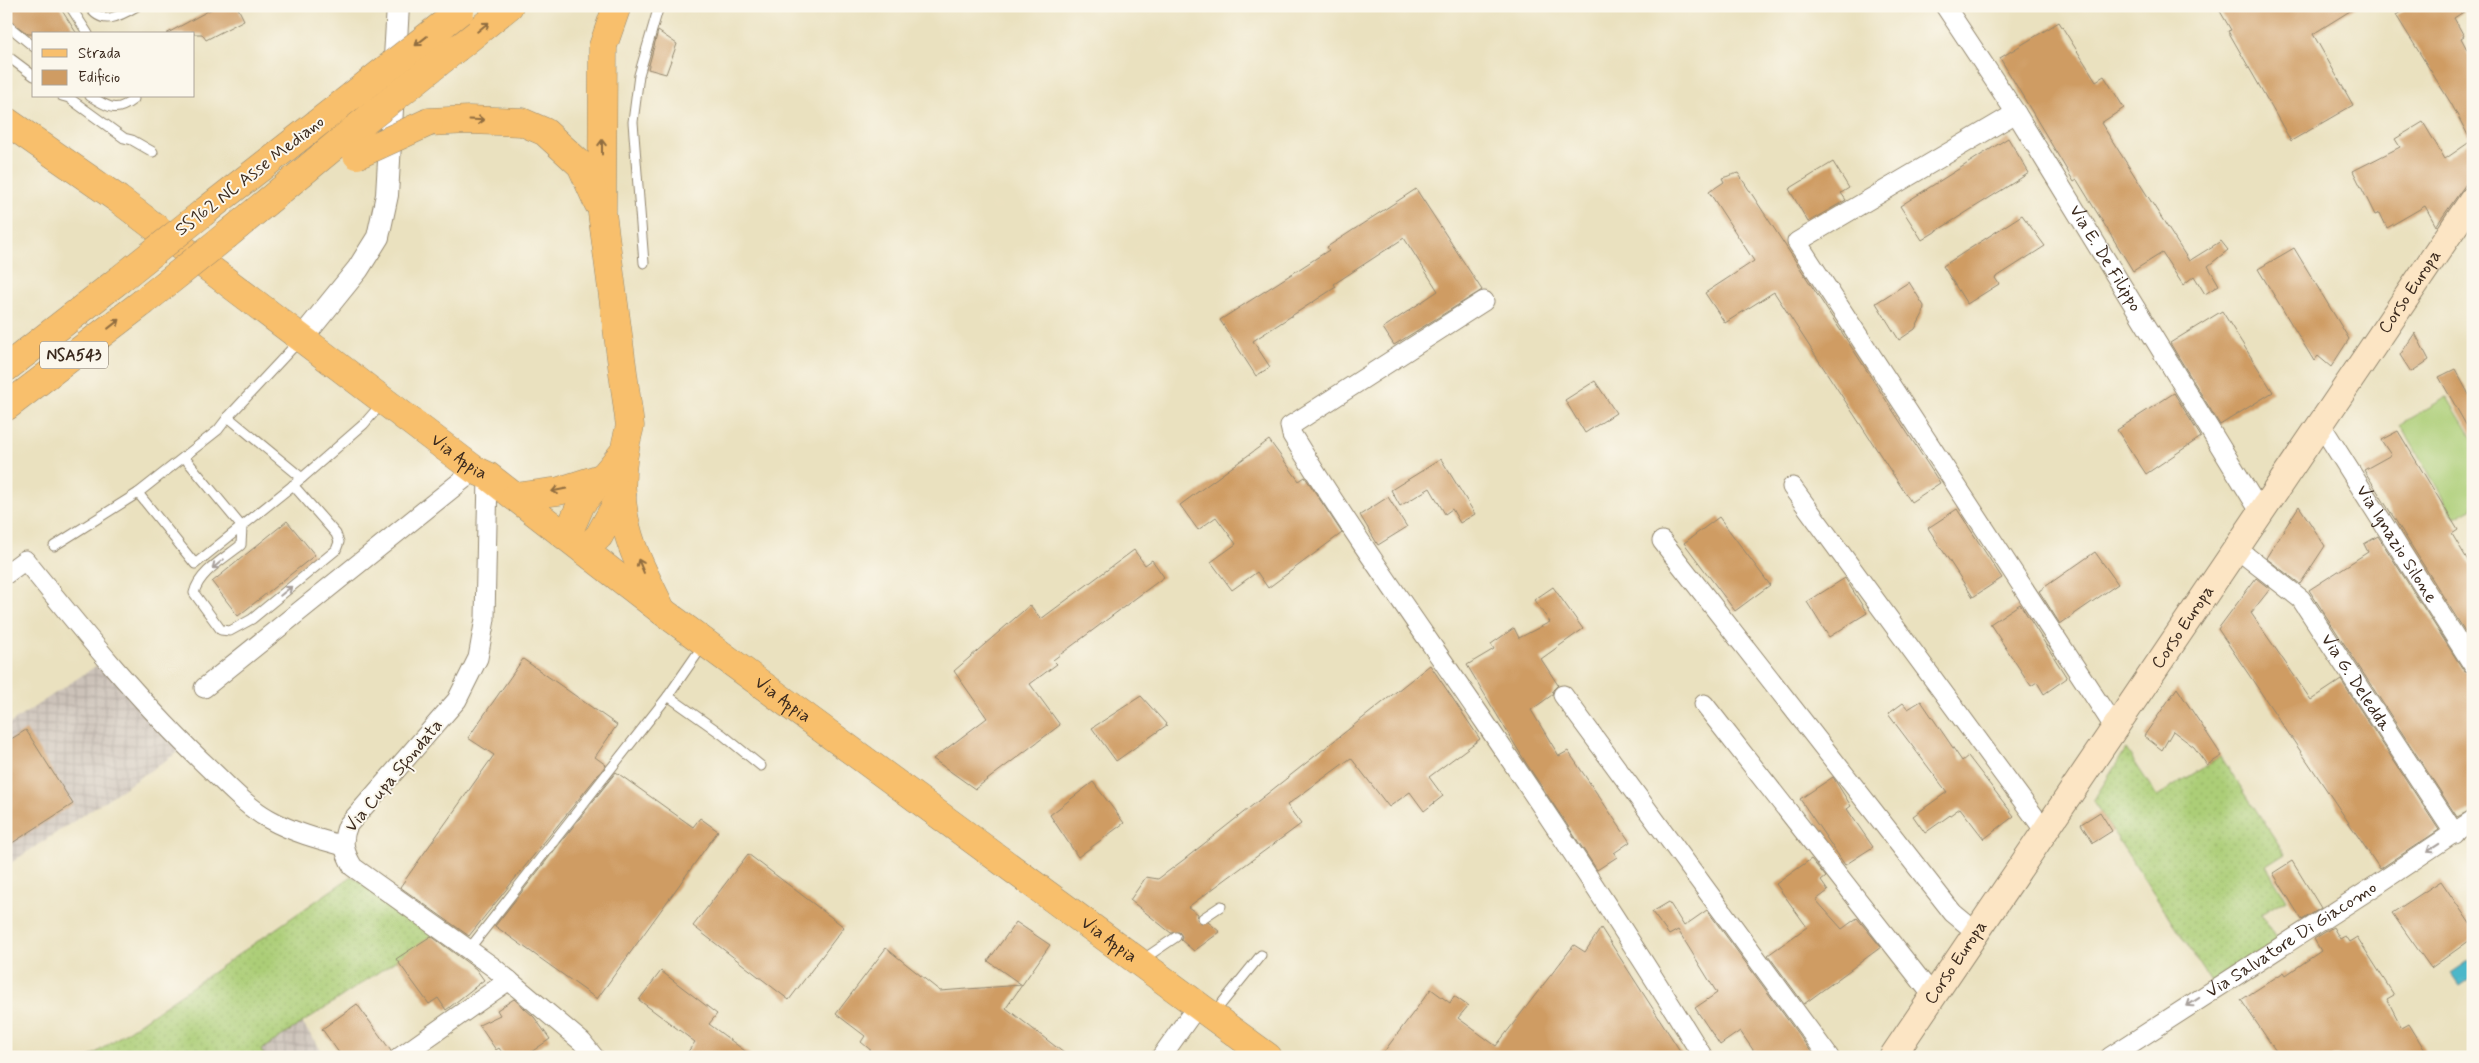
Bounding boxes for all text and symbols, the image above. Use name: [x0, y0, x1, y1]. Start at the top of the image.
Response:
one-way arrow: [476, 22, 489, 33]
legend: [32, 32, 195, 98]
one-way arrow: [415, 35, 428, 46]
text: Strada: [78, 44, 121, 64]
text: Edificio: [78, 68, 120, 88]
street label: SS162 NC Asse Mediano: [170, 110, 330, 242]
one-way arrow: [469, 116, 485, 125]
one-way arrow: [597, 139, 607, 156]
street label: Via E. De Filippo: [2063, 200, 2147, 317]
street label: Corso Europa: [2373, 245, 2447, 339]
one-way arrow: [107, 319, 121, 329]
road number: NSA543: [40, 342, 108, 368]
street label: Via Appia: [425, 428, 491, 486]
street label: Via Ignazio Silone: [2350, 480, 2443, 608]
one-way arrow: [551, 486, 567, 496]
one-way arrow: [211, 559, 224, 570]
one-way arrow: [636, 559, 646, 574]
street label: Corso Europa: [2146, 581, 2220, 674]
one-way arrow: [280, 585, 293, 597]
street label: Via G. Deledda: [2315, 629, 2396, 736]
street label: Via Appia: [749, 671, 816, 729]
street label: Via Cupa Sfondata: [339, 714, 450, 839]
one-way arrow: [2426, 843, 2440, 853]
street label: Via Salvatore Di Giacomo: [2201, 876, 2382, 1004]
street label: Via Appia: [1076, 911, 1142, 969]
street label: Corso Europa: [1919, 916, 1993, 1009]
one-way arrow: [2187, 997, 2201, 1007]

